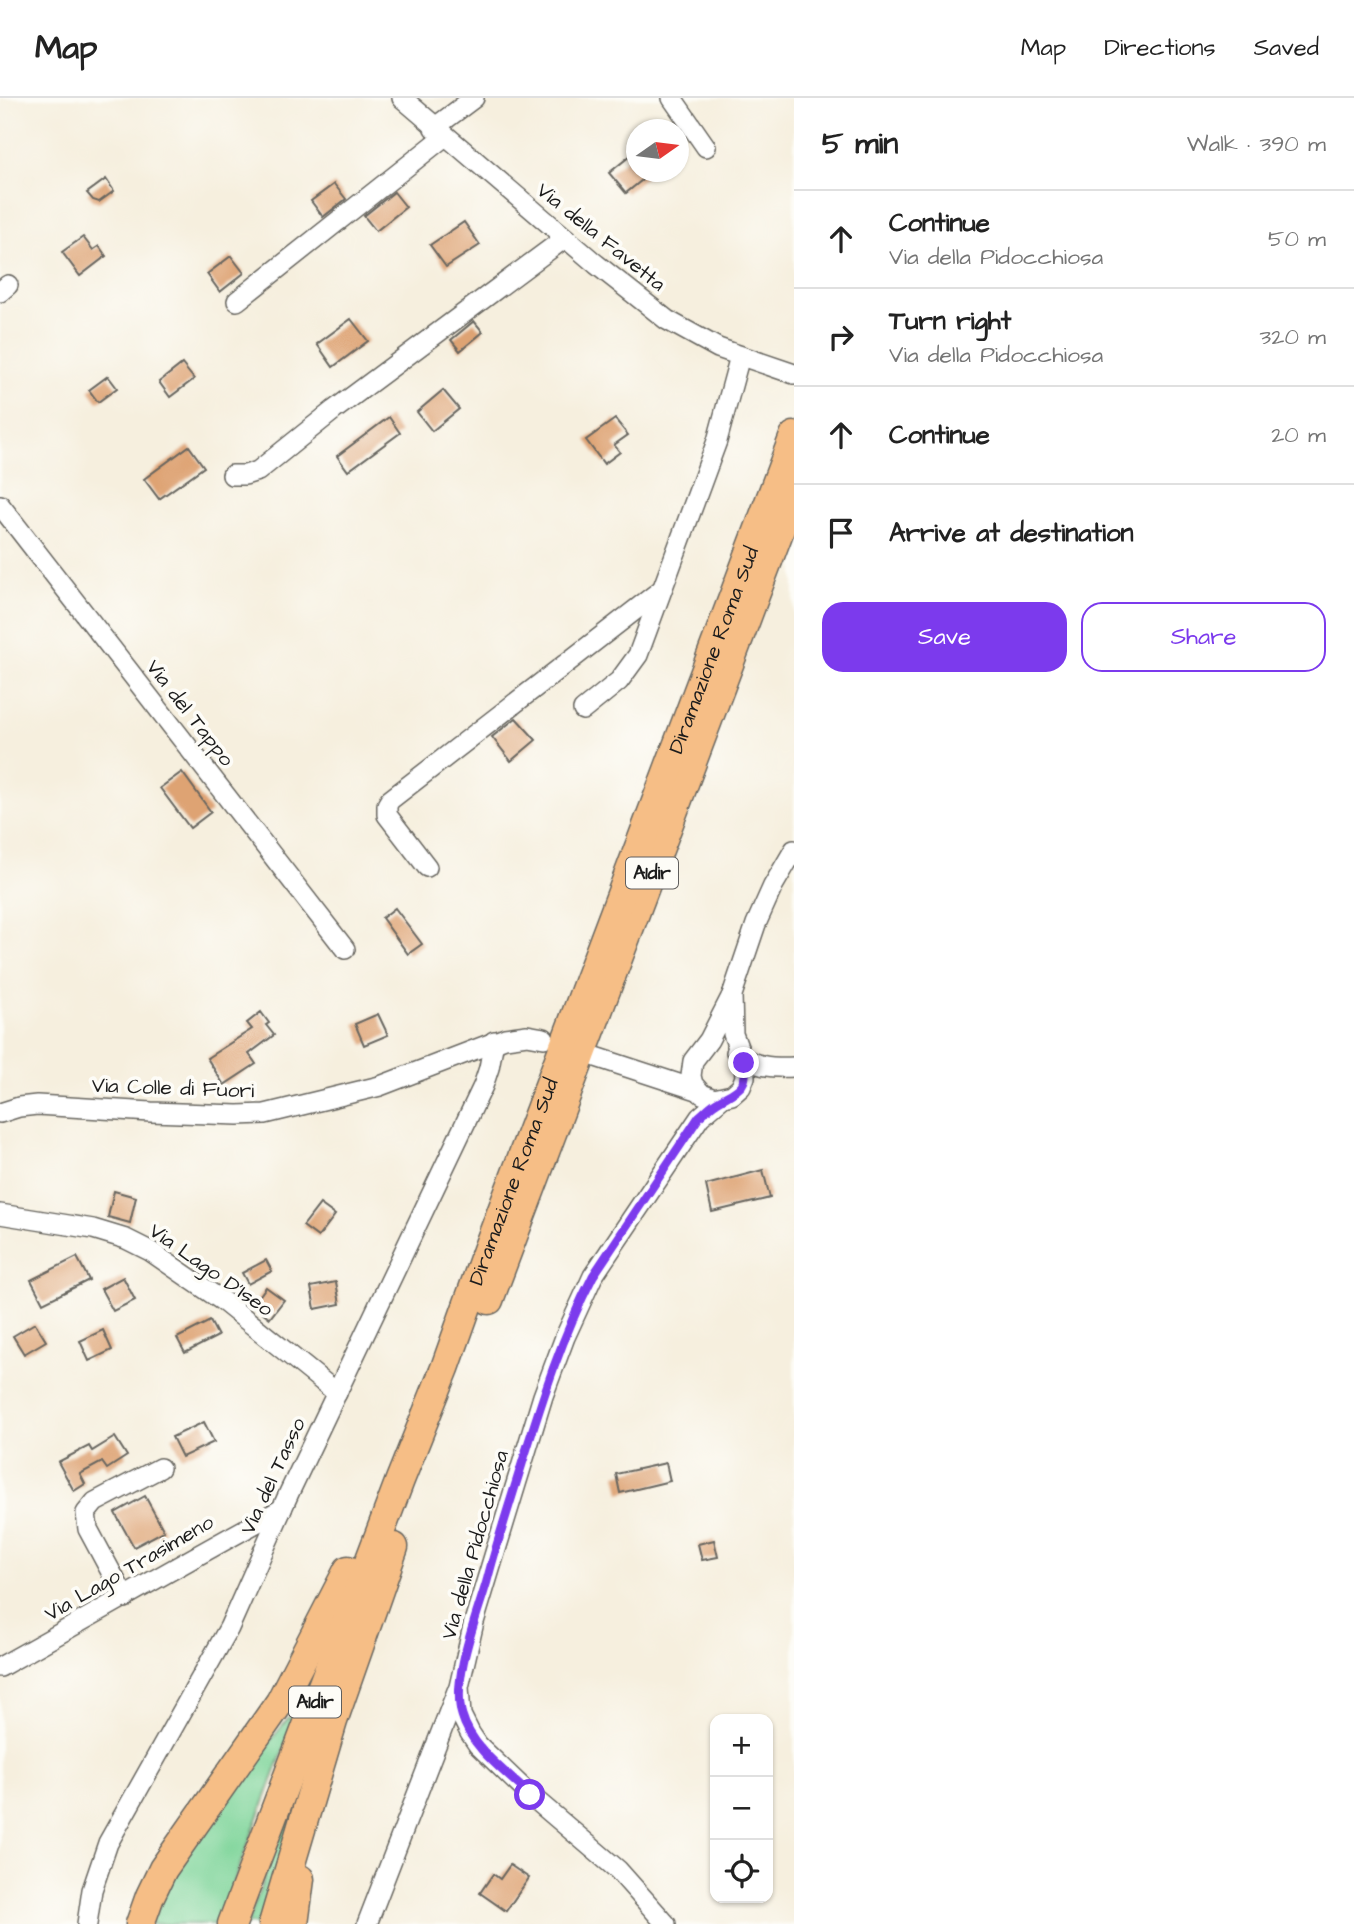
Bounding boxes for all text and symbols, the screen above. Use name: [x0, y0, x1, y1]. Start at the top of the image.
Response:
text: Map: [35, 25, 97, 71]
text: Map: [1021, 31, 1066, 65]
text: Directions: [1104, 31, 1216, 65]
text: Saved: [1254, 31, 1319, 65]
north arrow: [626, 119, 689, 182]
text: 5 min: [822, 123, 898, 165]
text: Walk · 390 m: [1187, 128, 1326, 160]
street label: Via della Favetta: [530, 176, 672, 298]
text: Continue: [889, 205, 990, 241]
icon: ahead: [822, 220, 860, 258]
text: 50 m: [1268, 223, 1326, 255]
text: Via della Pidocchiosa: [889, 241, 1103, 273]
text: Turn right: [889, 303, 1011, 339]
icon: right: [822, 318, 860, 356]
text: 320 m: [1260, 321, 1326, 353]
text: Via della Pidocchiosa: [889, 339, 1103, 371]
icon: ahead: [822, 416, 860, 454]
text: Continue: [889, 417, 990, 453]
text: 20 m: [1271, 419, 1326, 451]
icon: arrive: [822, 514, 860, 552]
text: Arrive at destination: [889, 515, 1134, 551]
street label: Diramazione Roma Sud: [661, 542, 766, 758]
button: Save: [822, 602, 1067, 672]
button: Share: [1081, 602, 1326, 672]
street label: Via del Tappo: [138, 654, 241, 773]
road number: A1dir: [626, 858, 678, 888]
route end: [728, 1047, 759, 1078]
street label: Via Colle di Fuori: [91, 1071, 255, 1105]
street label: Diramazione Roma Sud: [461, 1074, 565, 1289]
street label: Via Lago D'Iseo: [142, 1216, 279, 1325]
street label: Via del Tasso: [233, 1413, 313, 1539]
street label: Via della Pidocchiosa: [434, 1447, 516, 1643]
street label: Via Lago Trasimeno: [39, 1508, 220, 1630]
road number: A1dir: [289, 1686, 341, 1718]
map controls: [710, 1714, 773, 1903]
button: +: [710, 1714, 773, 1777]
button: −: [710, 1777, 773, 1840]
route start: [514, 1779, 545, 1810]
button: locate: [710, 1840, 773, 1903]

